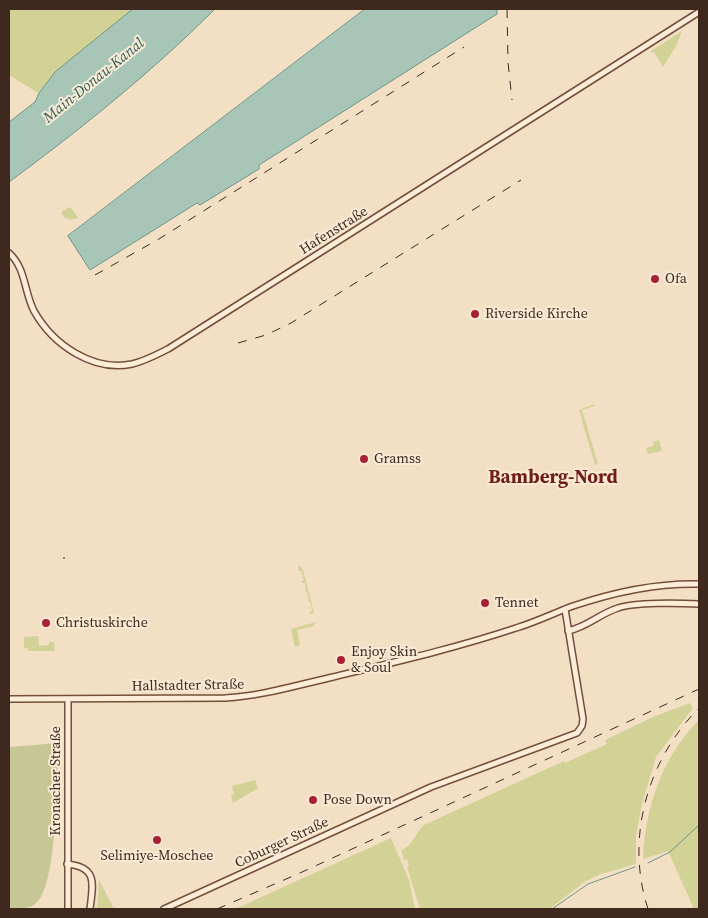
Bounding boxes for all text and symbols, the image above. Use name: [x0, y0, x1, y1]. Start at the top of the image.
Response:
water label: Main-Donau-Kanal: [40, 35, 148, 127]
street label: Hafenstraße: [297, 203, 371, 259]
place label: Ofa: [665, 271, 687, 287]
marker: Ofa: [649, 273, 661, 285]
place label: Riverside Kirche: [485, 306, 588, 322]
marker: Riverside Kirche: [469, 308, 481, 320]
place label: Gramss: [374, 451, 421, 467]
marker: Gramss: [358, 453, 370, 465]
district label: Bamberg-Nord: [488, 467, 618, 489]
place label: Tennet: [495, 595, 538, 611]
marker: Tennet: [479, 597, 491, 609]
place label: Christuskirche: [56, 615, 148, 631]
marker: Christuskirche: [40, 617, 52, 629]
place label: Enjoy Skin & Soul: [351, 644, 417, 676]
marker: Enjoy Skin & Soul: [335, 654, 347, 666]
street label: Hallstadter Straße: [132, 677, 244, 695]
street label: Kronacher Straße: [48, 726, 64, 836]
place label: Pose Down: [323, 792, 392, 808]
marker: Pose Down: [307, 794, 319, 806]
street label: Coburger Straße: [232, 814, 332, 872]
marker: Selimiye-Moschee: [151, 834, 163, 846]
place label: Selimiye-Moschee: [101, 848, 213, 864]

